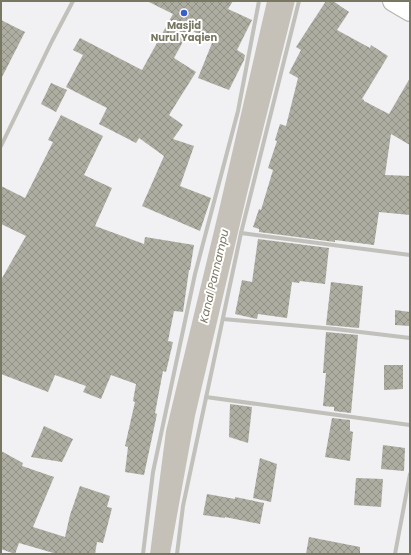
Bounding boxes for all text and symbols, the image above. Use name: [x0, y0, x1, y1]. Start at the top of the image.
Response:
marker: Masjid Nurul Yaqien: [179, 8, 189, 18]
place label: Masjid Nurul Yaqien: [151, 18, 217, 45]
water label: Kanal Pannampu: [195, 228, 233, 324]

